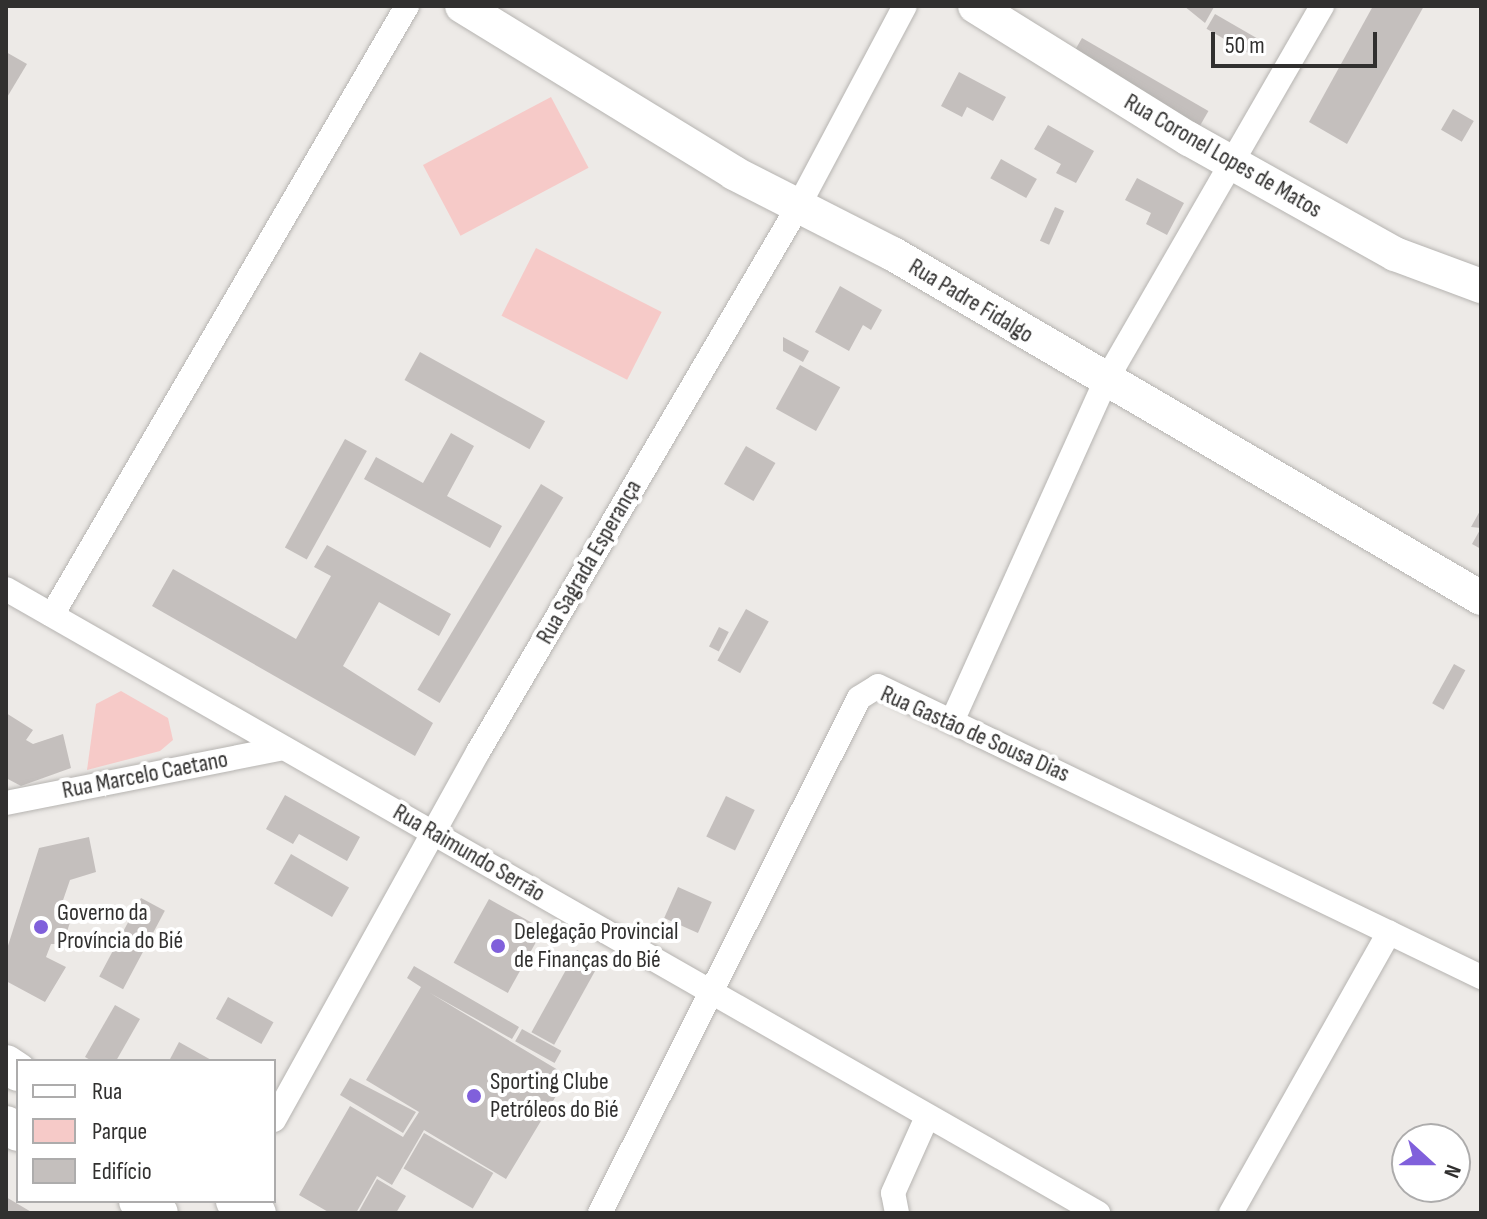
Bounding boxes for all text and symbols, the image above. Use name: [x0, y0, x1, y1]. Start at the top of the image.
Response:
scale bar: [1215, 16, 1381, 66]
text: 50 m: [1225, 31, 1265, 60]
street label: Rua Coronel Lopes de Matos: [1119, 88, 1327, 224]
street label: Rua Padre Fidalgo: [903, 253, 1039, 349]
street label: Rua Sagrada Esperança: [530, 475, 648, 649]
street label: Rua Gastão de Sousa Dias: [876, 679, 1074, 789]
street label: Rua Marcelo Caetano: [60, 745, 230, 805]
street label: Rua Raimundo Serrão: [388, 798, 550, 908]
place label: Governo da Província do Bié: [57, 899, 183, 955]
marker: Governo da Província do Bié: [32, 918, 50, 936]
place label: Delegação Provincial de Finanças do Bié: [514, 918, 679, 974]
marker: Delegação Provincial de Finanças do Bié: [489, 937, 507, 955]
legend: [16, 1059, 276, 1203]
place label: Sporting Clube Petróleos do Bié: [490, 1068, 619, 1124]
text: Rua: [92, 1077, 122, 1106]
marker: Sporting Clube Petróleos do Bié: [465, 1087, 483, 1105]
text: Parque: [92, 1117, 147, 1146]
north arrow: [1391, 1123, 1471, 1203]
text: Edifício: [92, 1157, 152, 1186]
text: N: [1437, 1161, 1467, 1181]

